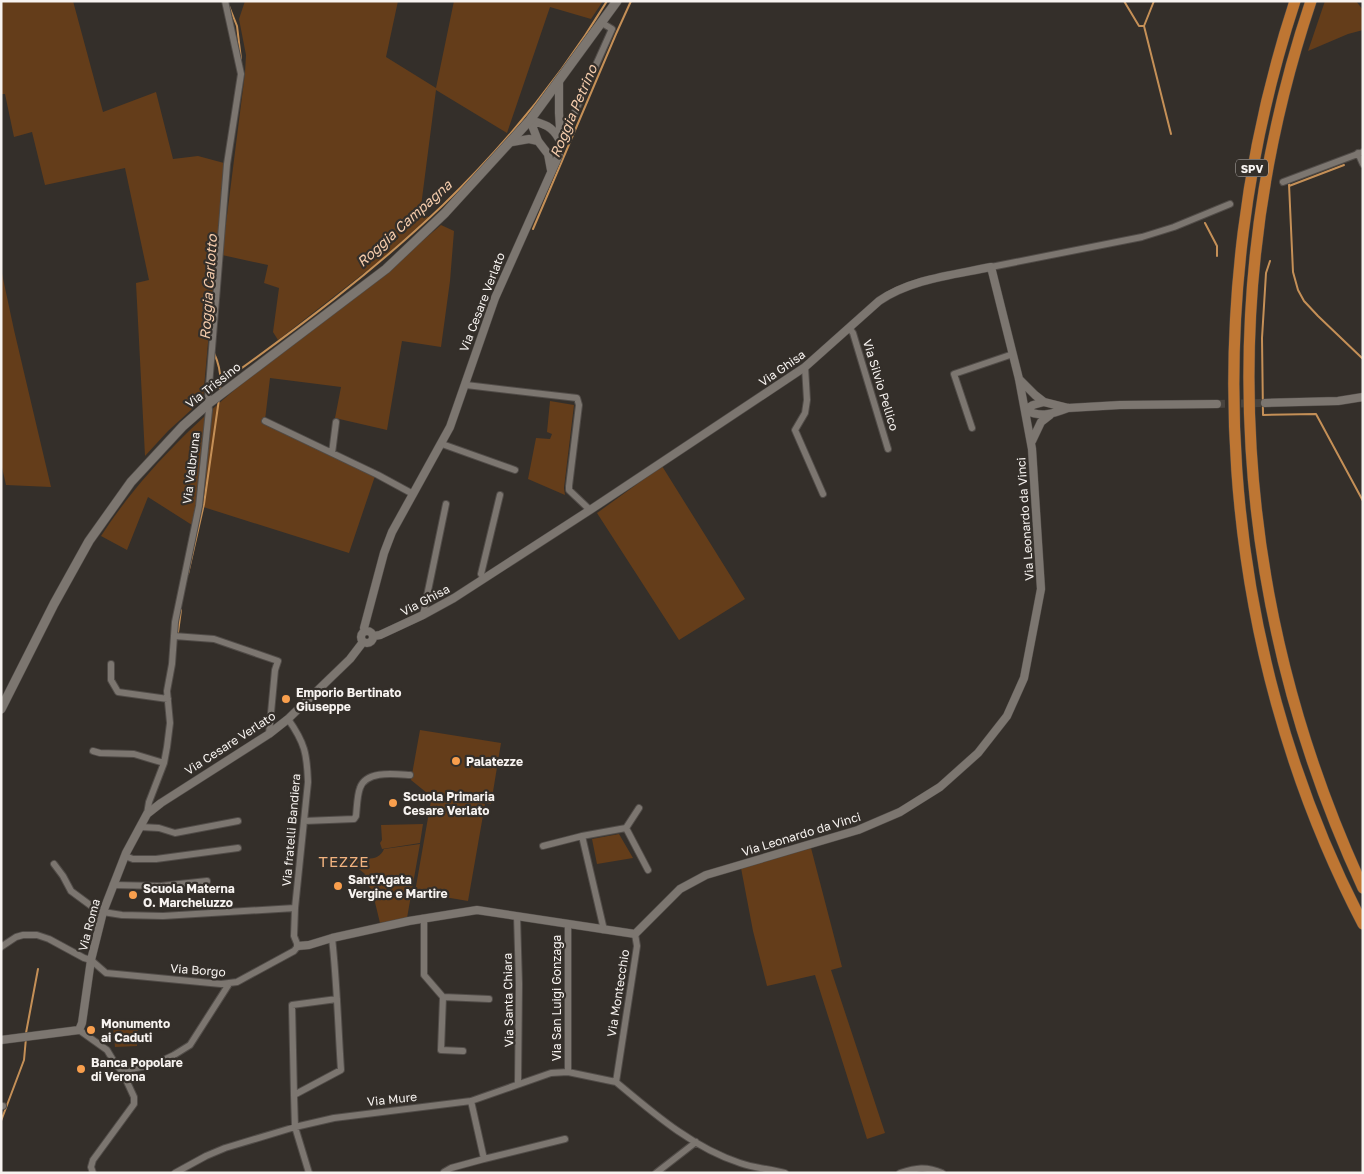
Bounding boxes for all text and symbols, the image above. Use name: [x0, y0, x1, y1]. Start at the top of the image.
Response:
water label: Roggia Petrino: [546, 61, 601, 160]
road number: SPV: [1236, 160, 1268, 177]
water label: Roggia Campagna: [353, 175, 456, 270]
water label: Roggia Carlotto: [196, 232, 220, 340]
street label: Via Cesare Verlato: [456, 250, 508, 354]
street label: Via Silvio Pellico: [860, 337, 902, 433]
street label: Via Ghisa: [756, 347, 808, 389]
street label: Via Trissino: [182, 359, 244, 411]
street label: Via Valbruna: [179, 431, 203, 505]
street label: Via Leonardo da Vinci: [1013, 457, 1037, 581]
street label: Via Ghisa: [398, 581, 452, 619]
place label: Emporio Bertinato Giuseppe: [296, 685, 402, 714]
marker: Emporio Bertinato Giuseppe: [280, 693, 292, 705]
street label: Via Cesare Verlato: [182, 708, 278, 778]
place label: Palatezze: [466, 754, 523, 769]
marker: Palatezze: [450, 755, 462, 767]
street label: Via fratelli Bandiera: [279, 773, 303, 887]
place label: Scuola Primaria Cesare Verlato: [403, 789, 495, 818]
marker: Scuola Primaria Cesare Verlato: [387, 797, 399, 809]
street label: Via Leonardo da Vinci: [740, 809, 862, 859]
district label: TEZZE: [319, 852, 369, 870]
place label: Sant'Agata Vergine e Martire: [348, 872, 448, 901]
marker: Sant'Agata Vergine e Martire: [332, 880, 344, 892]
place label: Scuola Materna O. Marcheluzzo: [143, 881, 235, 910]
marker: Scuola Materna O. Marcheluzzo: [127, 889, 139, 901]
street label: Via Roma: [75, 897, 103, 953]
street label: Via San Luigi Gonzaga: [549, 935, 564, 1061]
street label: Via Montecchio: [604, 948, 632, 1038]
street label: Via Santa Chiara: [500, 953, 516, 1047]
street label: Via Borgo: [170, 961, 226, 979]
place label: Monumento ai Caduti: [101, 1016, 170, 1045]
marker: Monumento ai Caduti: [85, 1024, 97, 1036]
place label: Banca Popolare di Verona: [91, 1055, 183, 1084]
marker: Banca Popolare di Verona: [75, 1063, 87, 1075]
street label: Via Mure: [366, 1089, 418, 1109]

